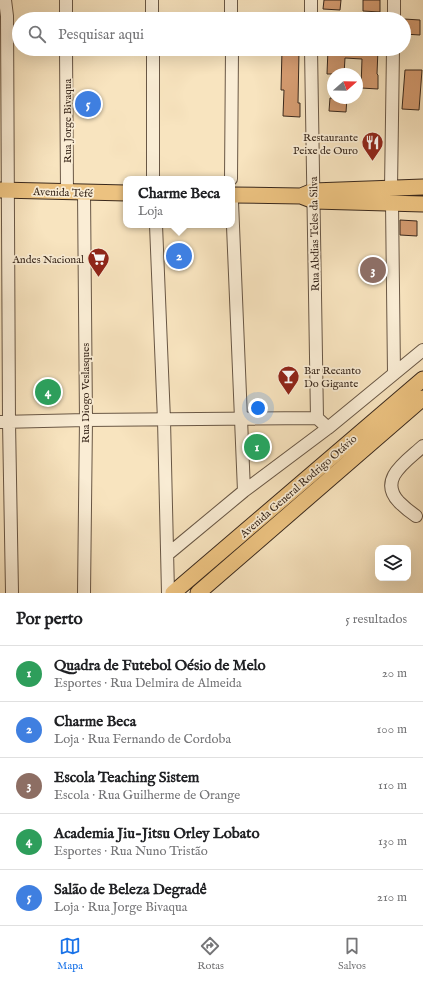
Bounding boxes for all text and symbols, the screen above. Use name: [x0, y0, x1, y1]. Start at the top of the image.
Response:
search box: [12, 12, 411, 56]
icon: search: [26, 23, 48, 45]
text: Pesquisar aqui: [58, 25, 144, 44]
north arrow: [327, 68, 363, 104]
street label: Rua Jorge Bivaqua: [61, 79, 75, 163]
pin: 5: [75, 89, 101, 119]
restaurant icon: Restaurante Peixe de Ouro: [360, 130, 386, 163]
place label: Restaurante Peixe de Ouro: [293, 131, 358, 158]
popup: [123, 176, 235, 228]
street label: Rua Abdias Teles da Silva: [307, 176, 323, 291]
text: Charme Beca: [138, 184, 220, 203]
street label: Avenida Tefé: [32, 185, 93, 201]
text: Loja: [138, 203, 163, 220]
pin: 2: [166, 241, 192, 271]
supermarket icon: Andes Nacional: [86, 246, 112, 279]
place label: Andes Nacional: [11, 253, 84, 267]
pin: 3: [360, 255, 386, 285]
street label: Rua Diogo Veslasques: [79, 343, 93, 443]
bar icon: Bar Recanto Do Gigante: [276, 363, 302, 396]
place label: Bar Recanto Do Gigante: [304, 364, 361, 391]
pin: 4: [35, 377, 61, 407]
your location: [248, 398, 268, 418]
street label: Avenida General Rodrigo Otávio: [237, 432, 360, 542]
pin: 1: [244, 432, 270, 462]
map controls: [375, 545, 411, 581]
button: layers: [375, 545, 411, 581]
text: Por perto: [16, 609, 83, 630]
text: 5 resultados: [345, 611, 407, 628]
text: Quadra de Futebol Oésio de Melo: [54, 656, 266, 675]
text: 1: [27, 665, 31, 682]
text: 20 m: [382, 665, 407, 682]
text: Esportes · Rua Delmira de Almeida: [54, 675, 242, 692]
text: Charme Beca: [54, 712, 136, 731]
text: 2: [26, 721, 32, 738]
text: 100 m: [377, 721, 407, 738]
text: Loja · Rua Fernando de Cordoba: [54, 731, 231, 748]
text: Escola Teaching Sistem: [54, 768, 199, 787]
text: 3: [27, 777, 31, 794]
text: 110 m: [378, 777, 407, 794]
text: Escola · Rua Guilherme de Orange: [54, 787, 240, 804]
text: Academia Jiu-Jitsu Orley Lobato: [54, 824, 260, 843]
text: 4: [26, 833, 32, 850]
text: 130 m: [378, 833, 407, 850]
text: Esportes · Rua Nuno Tristão: [54, 843, 208, 860]
text: Salão de Beleza Degradê: [54, 880, 207, 899]
text: 5: [27, 889, 31, 906]
text: 210 m: [377, 889, 407, 906]
text: Loja · Rua Jorge Bivaqua: [54, 899, 187, 916]
tab: Mapa: [57, 935, 83, 973]
tab: Rotas: [197, 935, 224, 973]
tab: Salvos: [338, 935, 366, 973]

